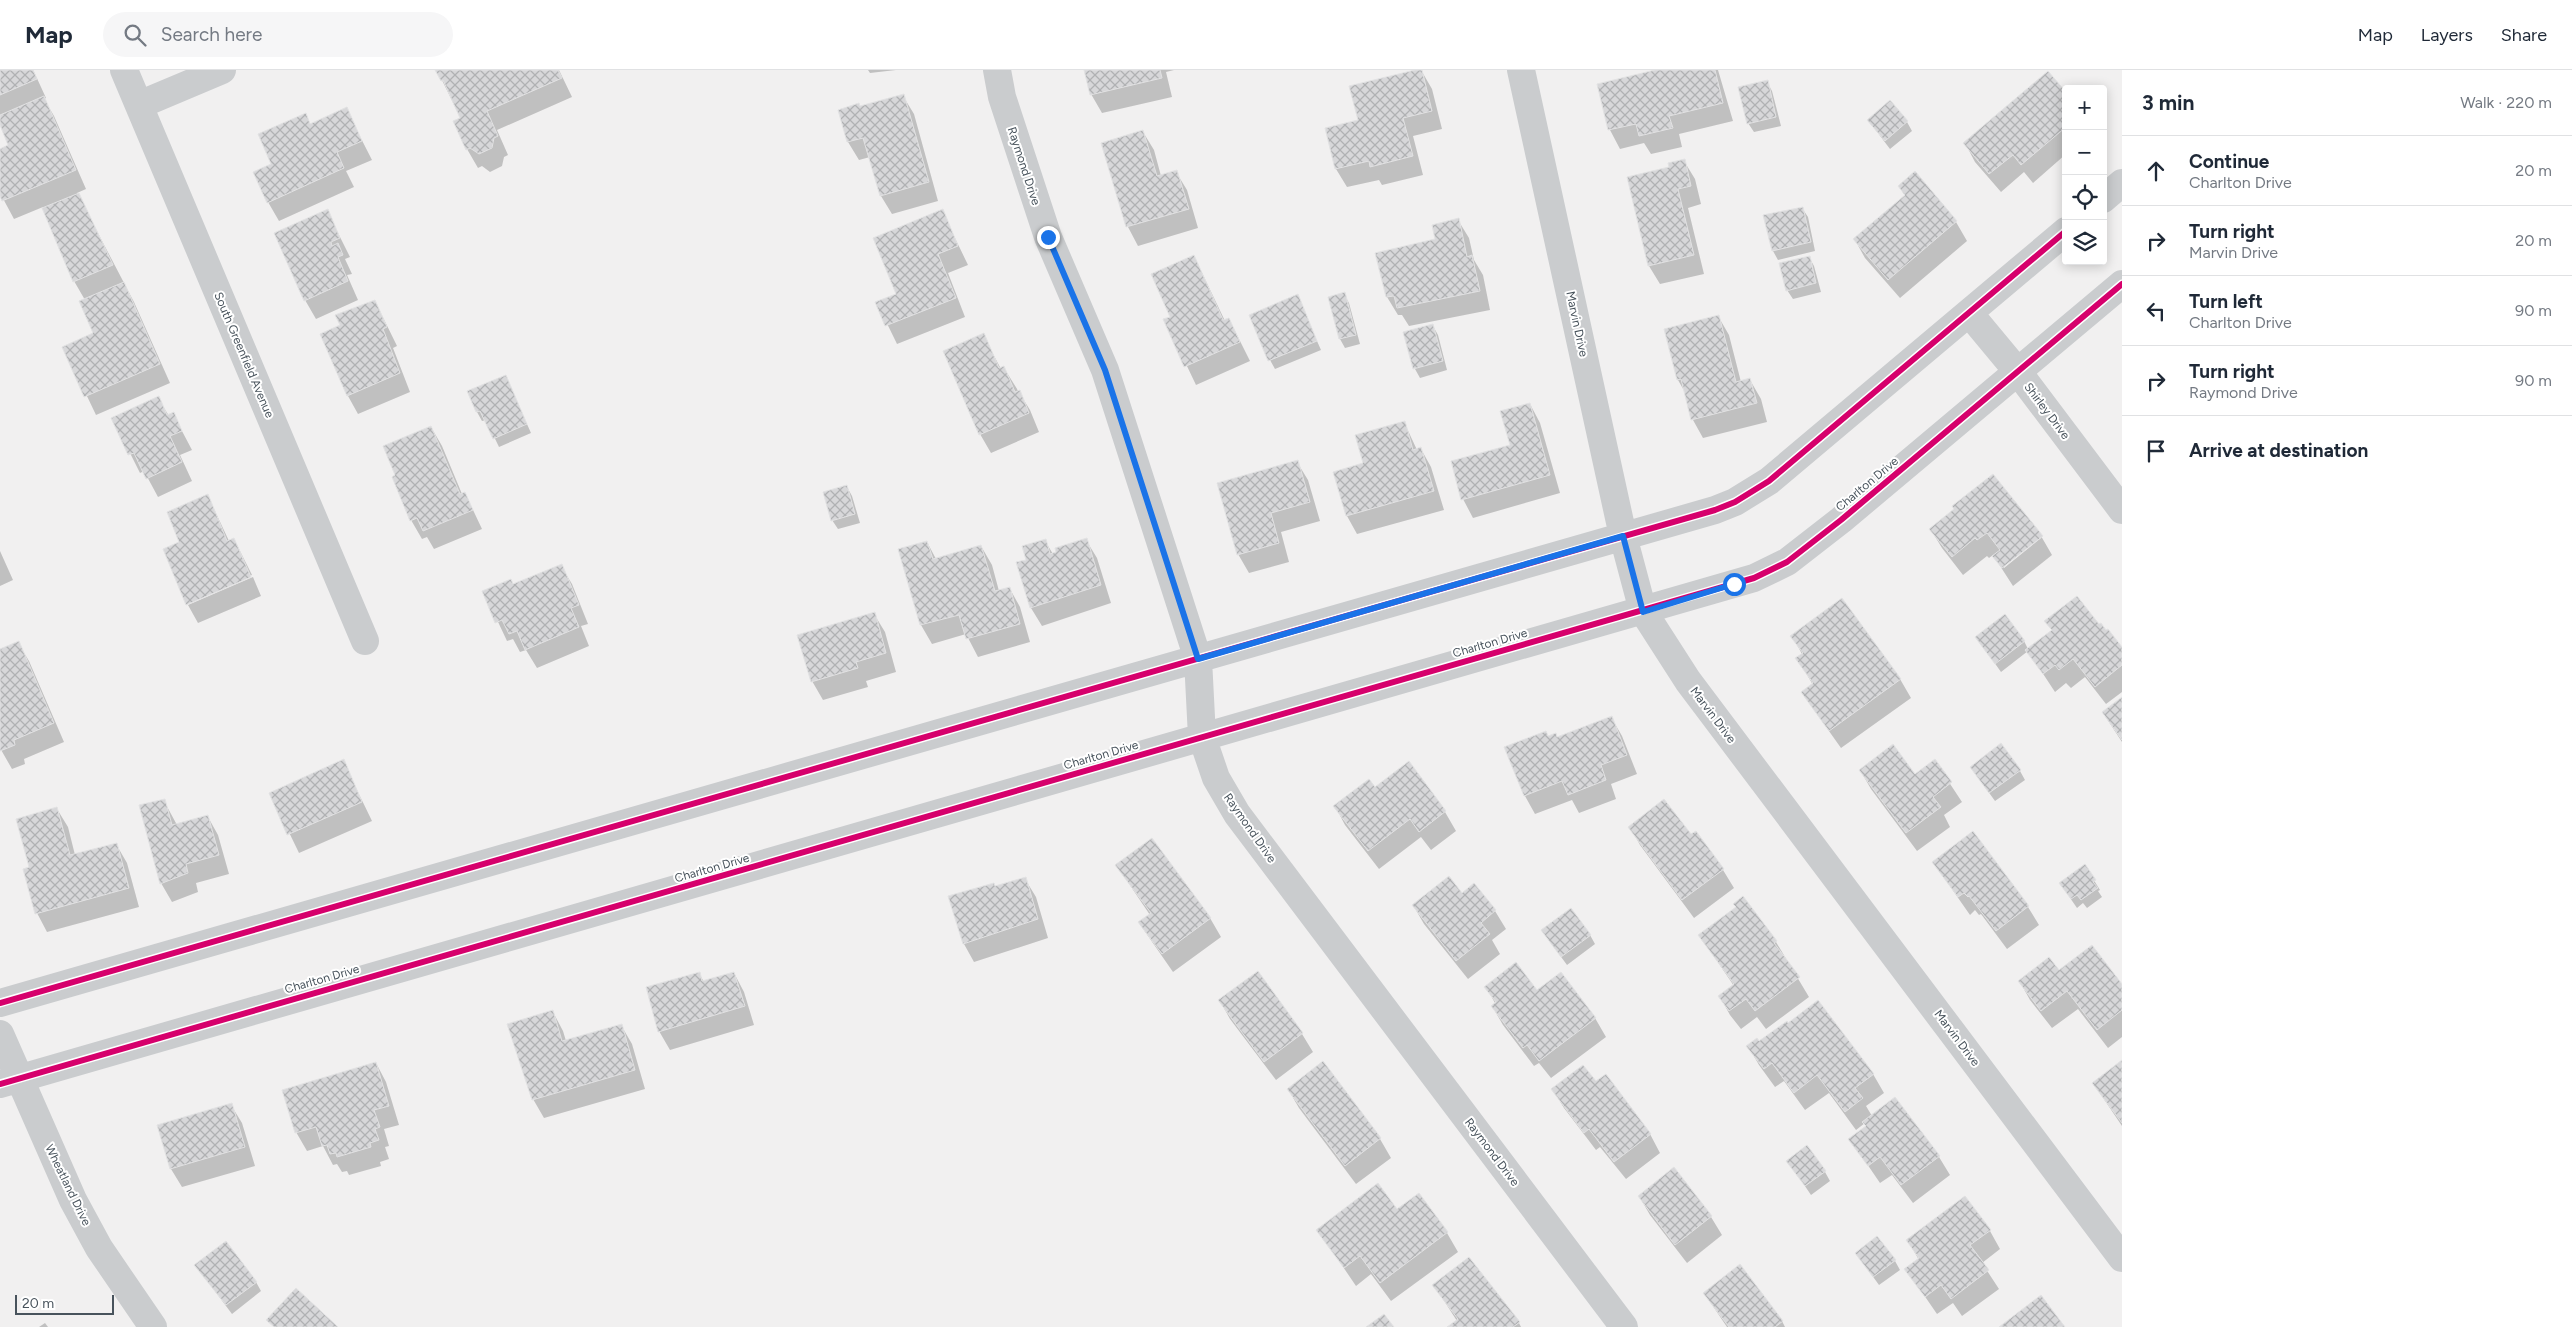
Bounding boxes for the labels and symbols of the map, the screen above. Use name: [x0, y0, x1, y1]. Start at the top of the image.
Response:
street label: Raymond Drive: [1005, 125, 1043, 207]
route end: [1037, 226, 1060, 249]
street label: South Greenfield Avenue: [211, 290, 277, 420]
street label: Marvin Drive: [1563, 290, 1591, 359]
street label: Shirley Drive: [2021, 380, 2073, 442]
street label: Charlton Drive: [1833, 454, 1901, 514]
route start: [1723, 573, 1746, 596]
street label: Charlton Drive: [1451, 626, 1529, 660]
street label: Marvin Drive: [1687, 684, 1739, 746]
street label: Charlton Drive: [1062, 738, 1140, 772]
street label: Raymond Drive: [1221, 791, 1279, 866]
street label: Charlton Drive: [673, 851, 751, 885]
street label: Charlton Drive: [283, 962, 361, 996]
street label: Marvin Drive: [1931, 1007, 1983, 1069]
street label: Raymond Drive: [1462, 1115, 1522, 1189]
street label: Wheatland Drive: [42, 1142, 94, 1228]
scale bar: [15, 1292, 114, 1315]

